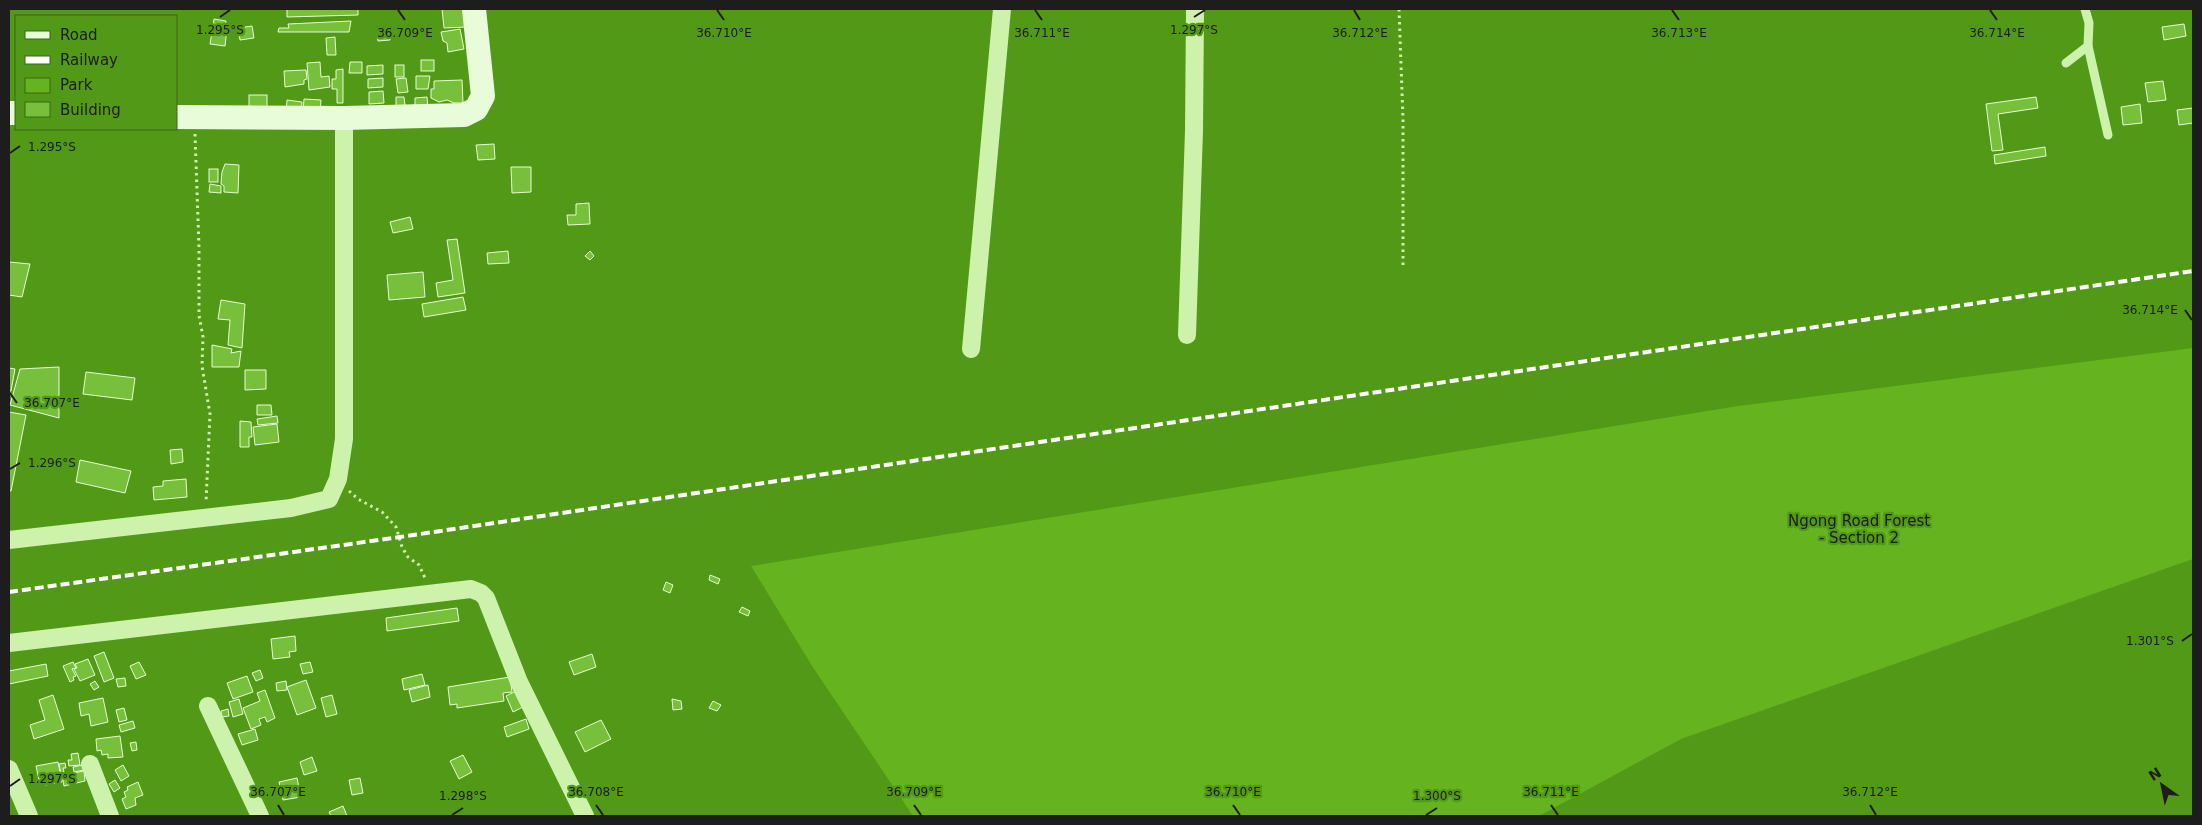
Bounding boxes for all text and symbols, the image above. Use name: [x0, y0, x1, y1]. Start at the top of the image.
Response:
legend: [15, 15, 178, 130]
text: 1.295°S: [196, 23, 244, 37]
text: 1.297°S: [1170, 23, 1218, 37]
text: Road: [60, 26, 98, 44]
text: 36.709°E: [377, 26, 433, 40]
text: 36.710°E: [696, 26, 752, 40]
text: 36.711°E: [1014, 26, 1070, 40]
text: 36.712°E: [1332, 26, 1388, 40]
text: 36.713°E: [1651, 26, 1707, 40]
text: 36.714°E: [1969, 26, 2025, 40]
text: Railway: [60, 51, 118, 69]
text: Park: [60, 76, 93, 94]
text: Building: [60, 101, 121, 119]
text: 1.295°S: [28, 140, 76, 154]
text: 36.714°E: [2122, 303, 2178, 317]
text: 36.707°E: [24, 396, 80, 410]
text: 1.296°S: [28, 456, 76, 470]
park label: Ngong Road Forest - Section 2: [1788, 512, 1930, 547]
text: 1.301°S: [2126, 634, 2174, 648]
north arrow: [2137, 760, 2187, 810]
text: N: [2146, 764, 2164, 784]
text: 1.297°S: [28, 772, 76, 786]
text: 36.707°E: [250, 785, 306, 799]
text: 36.708°E: [568, 785, 624, 799]
text: 36.709°E: [886, 785, 942, 799]
text: 36.710°E: [1205, 785, 1261, 799]
text: 36.711°E: [1523, 785, 1579, 799]
text: 36.712°E: [1842, 785, 1898, 799]
text: 1.298°S: [439, 789, 487, 803]
text: 1.300°S: [1413, 789, 1461, 803]

